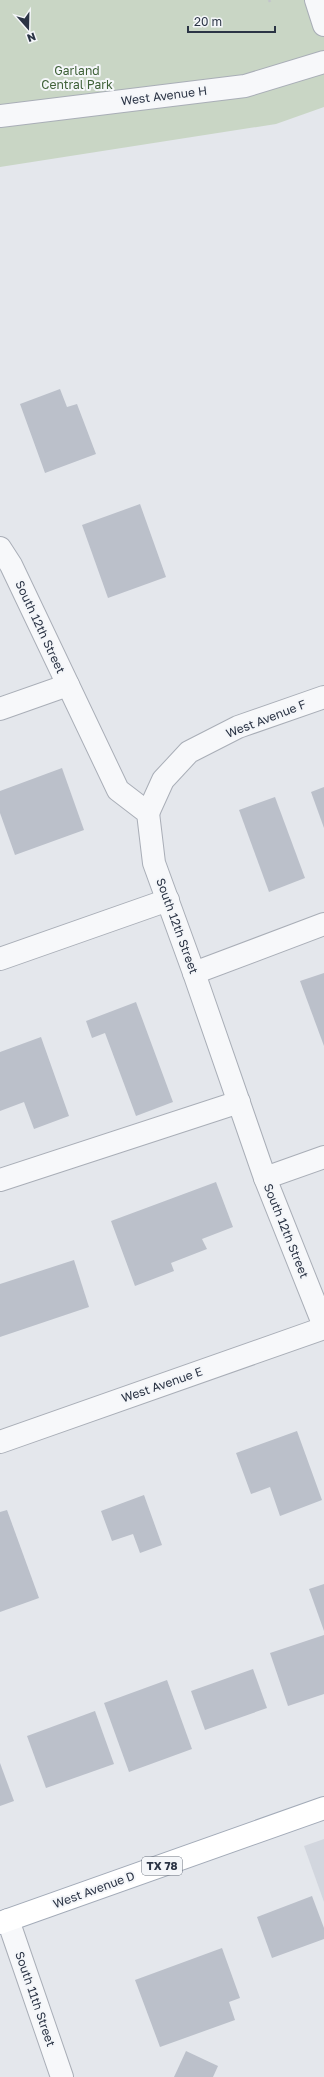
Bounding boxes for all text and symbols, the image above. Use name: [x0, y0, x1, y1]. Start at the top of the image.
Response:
north arrow: [8, 8, 48, 48]
scale bar: [188, 8, 275, 34]
text: 20 m: [194, 14, 222, 29]
text: N: [25, 30, 38, 45]
park label: Garland Central Park: [41, 63, 113, 92]
street label: West Avenue H: [120, 83, 208, 108]
street label: South 12th Street: [12, 578, 69, 676]
street label: West Avenue F: [224, 696, 308, 741]
street label: South 12th Street: [153, 876, 202, 976]
street label: South 12th Street: [261, 1181, 312, 1281]
street label: West Avenue E: [119, 1364, 204, 1405]
road number: TX 78: [142, 1857, 182, 1875]
street label: West Avenue D: [51, 1868, 137, 1911]
street label: South 11th Street: [12, 1949, 59, 2049]

